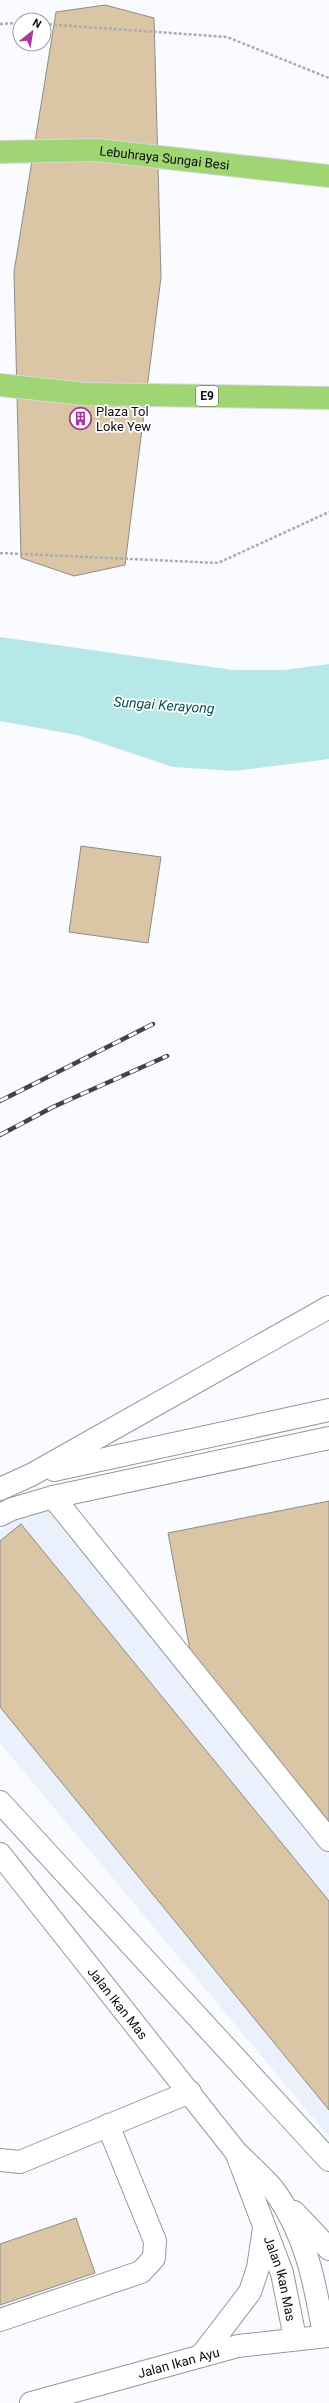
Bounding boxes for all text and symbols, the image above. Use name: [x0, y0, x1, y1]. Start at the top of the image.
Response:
north arrow: [12, 12, 52, 52]
text: N: [30, 16, 44, 31]
street label: Lebuhraya Sungai Besi: [99, 143, 230, 172]
road number: E9: [196, 386, 218, 406]
place label: Plaza Tol Loke Yew: [96, 404, 151, 434]
building icon: Plaza Tol Loke Yew: [68, 405, 94, 431]
water label: Sungai Kerayong: [113, 693, 215, 717]
street label: Jalan Ikan Mas: [85, 1964, 151, 2042]
street label: Jalan Ikan Mas: [261, 2234, 299, 2323]
street label: Jalan Ikan Ayu: [136, 2344, 221, 2381]

